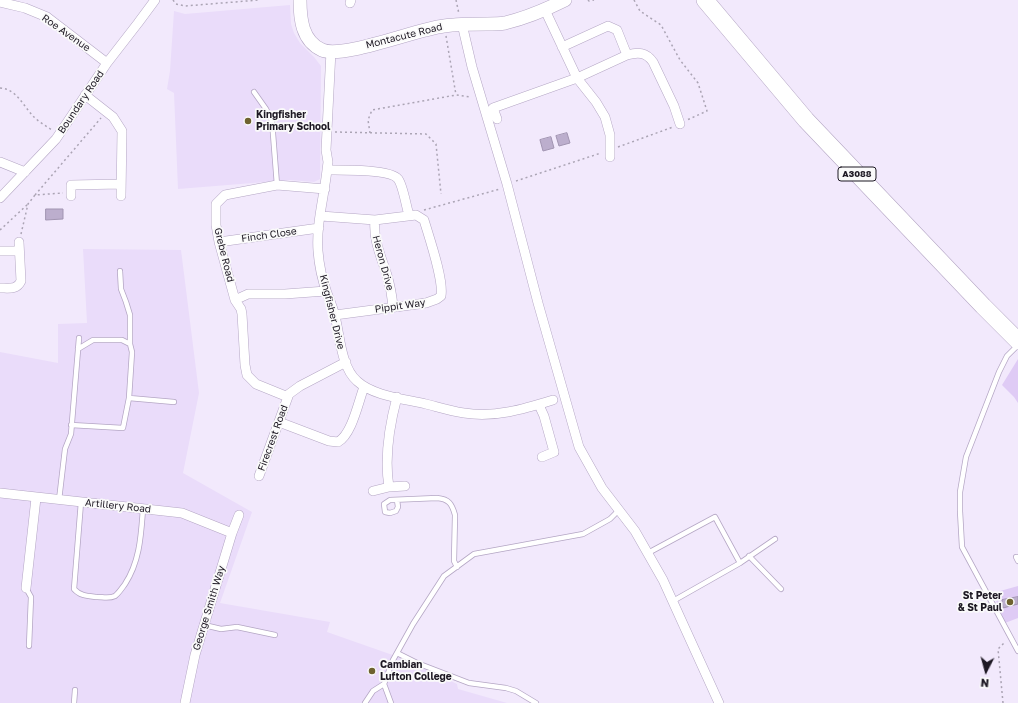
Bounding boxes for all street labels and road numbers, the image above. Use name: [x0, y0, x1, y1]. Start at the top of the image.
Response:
street label: Roe Avenue: [39, 12, 93, 54]
street label: Montacute Road: [364, 21, 444, 51]
street label: Boundary Road: [55, 68, 107, 136]
road number: A3088: [838, 167, 876, 181]
street label: Finch Close: [240, 225, 298, 245]
street label: Grebe Road: [211, 227, 237, 283]
street label: Heron Drive: [370, 234, 396, 292]
street label: Kingfisher Drive: [317, 273, 347, 351]
street label: Pippit Way: [374, 297, 426, 315]
street label: Firecrest Road: [255, 403, 291, 473]
street label: Artillery Road: [84, 497, 152, 515]
street label: George Smith Way: [190, 564, 228, 652]

